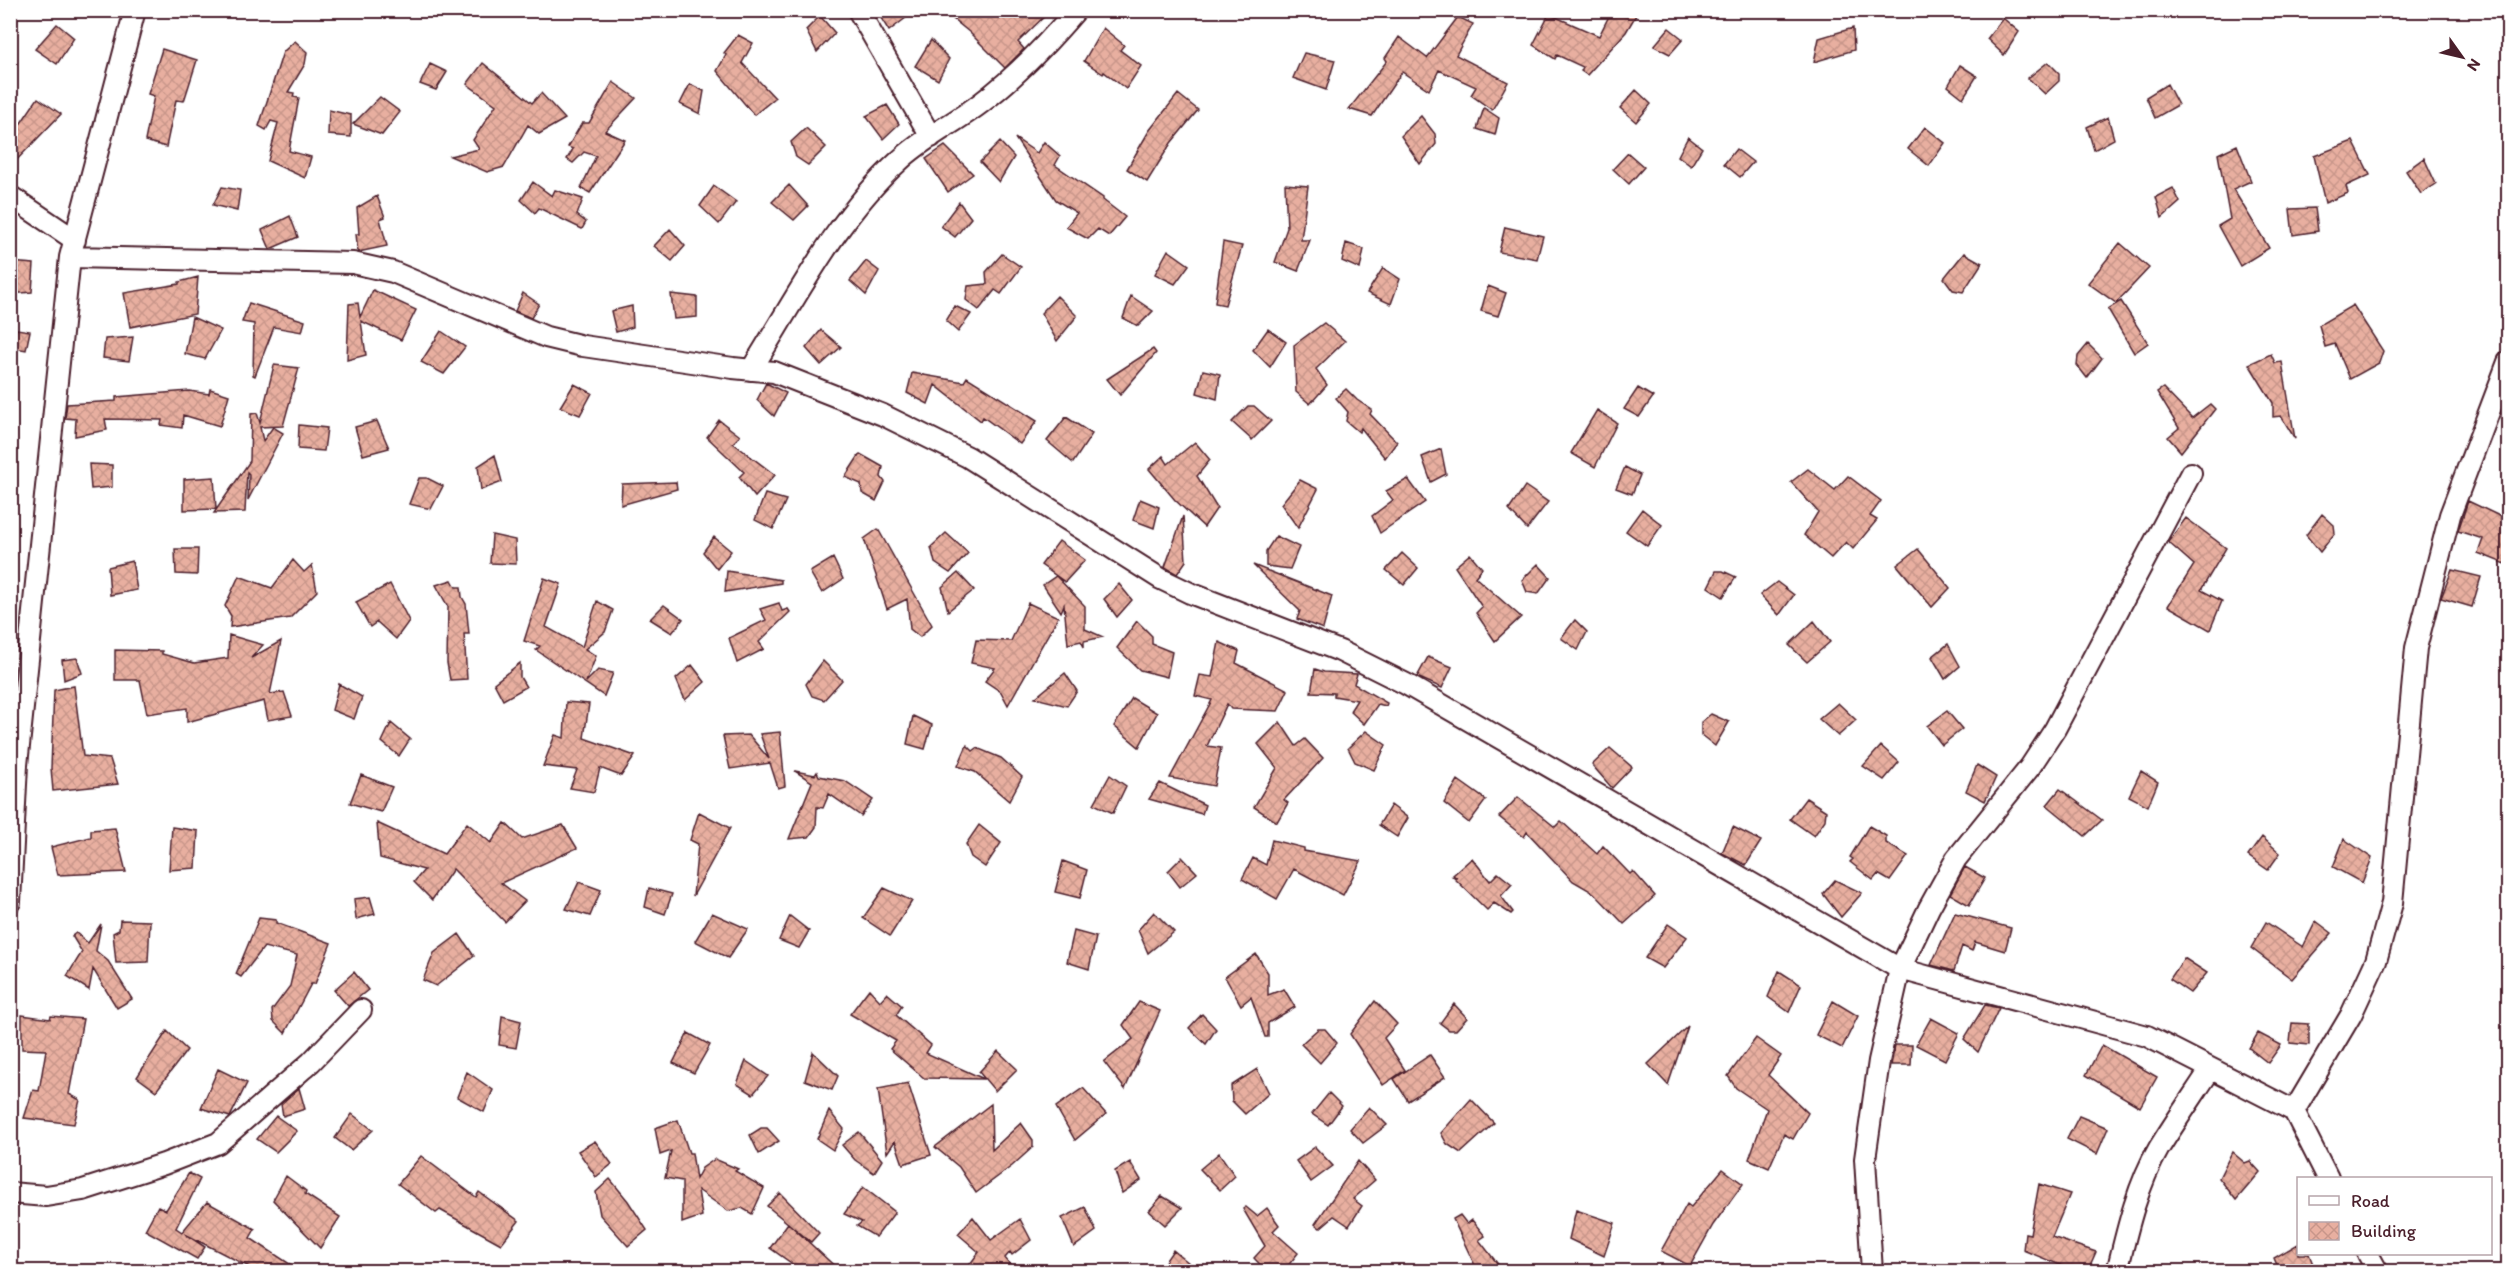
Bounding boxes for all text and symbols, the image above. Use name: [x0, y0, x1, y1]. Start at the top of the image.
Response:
north arrow: [2432, 27, 2492, 87]
text: N: [2463, 55, 2485, 75]
legend: [2297, 1177, 2492, 1255]
text: Road: [2351, 1190, 2390, 1212]
text: Building: [2351, 1220, 2417, 1242]

